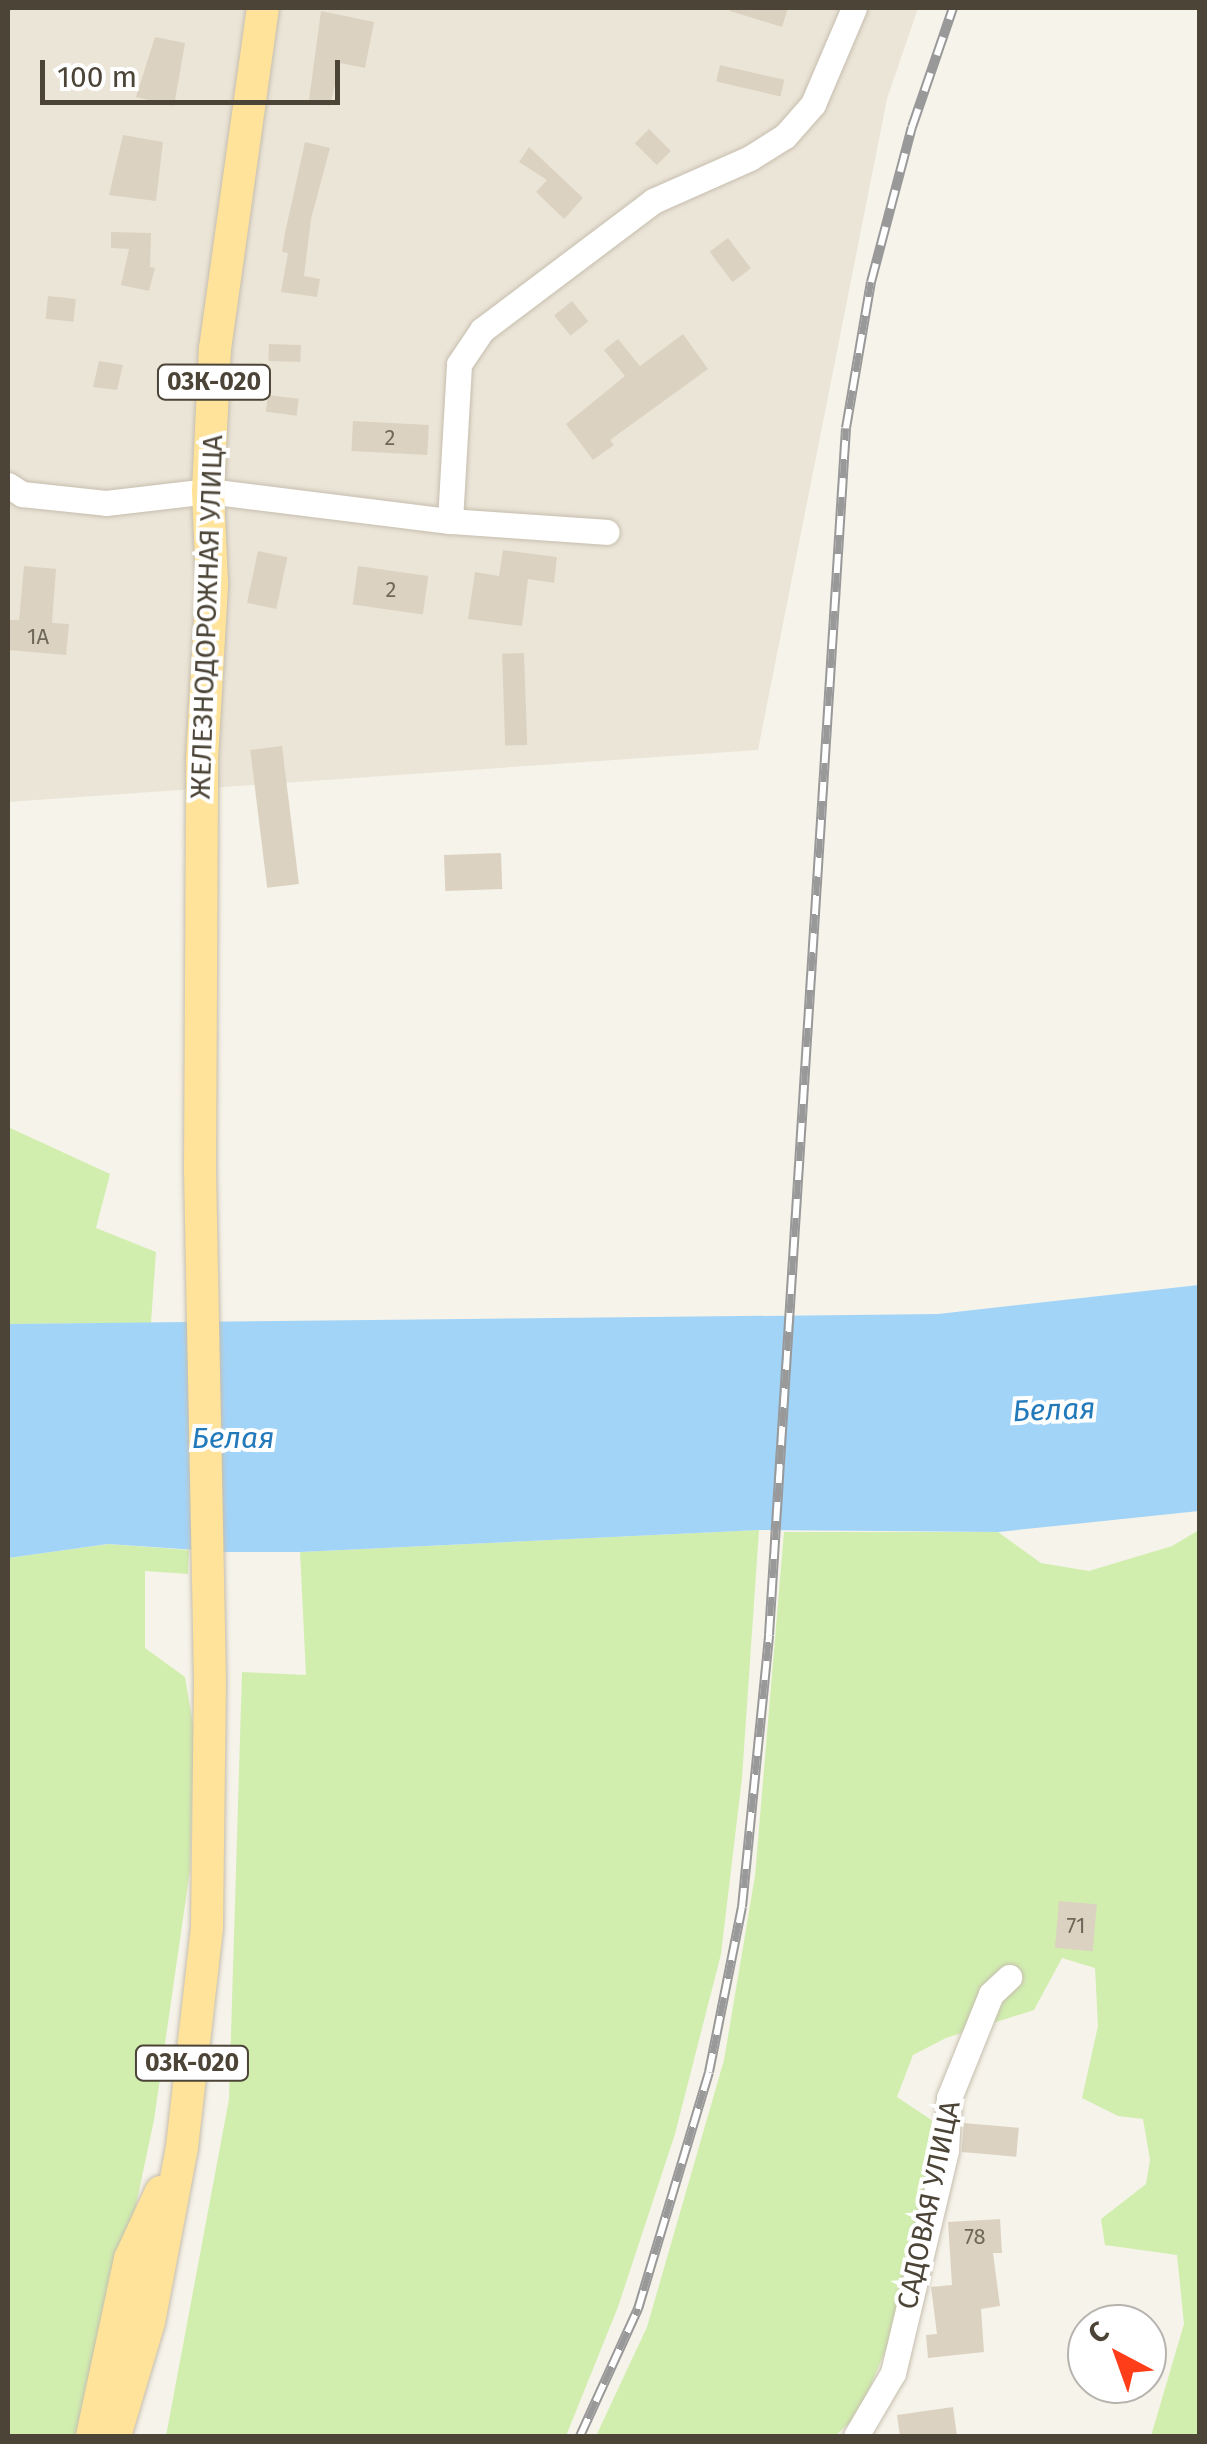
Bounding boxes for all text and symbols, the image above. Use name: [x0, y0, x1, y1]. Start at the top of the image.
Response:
scale bar: [45, 40, 345, 102]
text: 100 m: [57, 59, 137, 95]
road number: 03К-020: [156, 362, 272, 402]
house number: 2: [385, 425, 395, 451]
street label: ЖЕЛЕЗНОДОРОЖНАЯ УЛИЦА: [184, 434, 230, 800]
house number: 2: [386, 577, 396, 603]
house number: 1А: [27, 624, 49, 650]
water label: Белая: [1012, 1391, 1096, 1429]
water label: Белая: [191, 1420, 275, 1456]
house number: 71: [1067, 1913, 1085, 1939]
road number: 03К-020: [134, 2043, 250, 2083]
street label: САДОВАЯ УЛИЦА: [891, 2098, 967, 2312]
house number: 78: [964, 2224, 986, 2250]
north arrow: [1067, 2304, 1167, 2404]
text: С: [1081, 2315, 1115, 2350]

